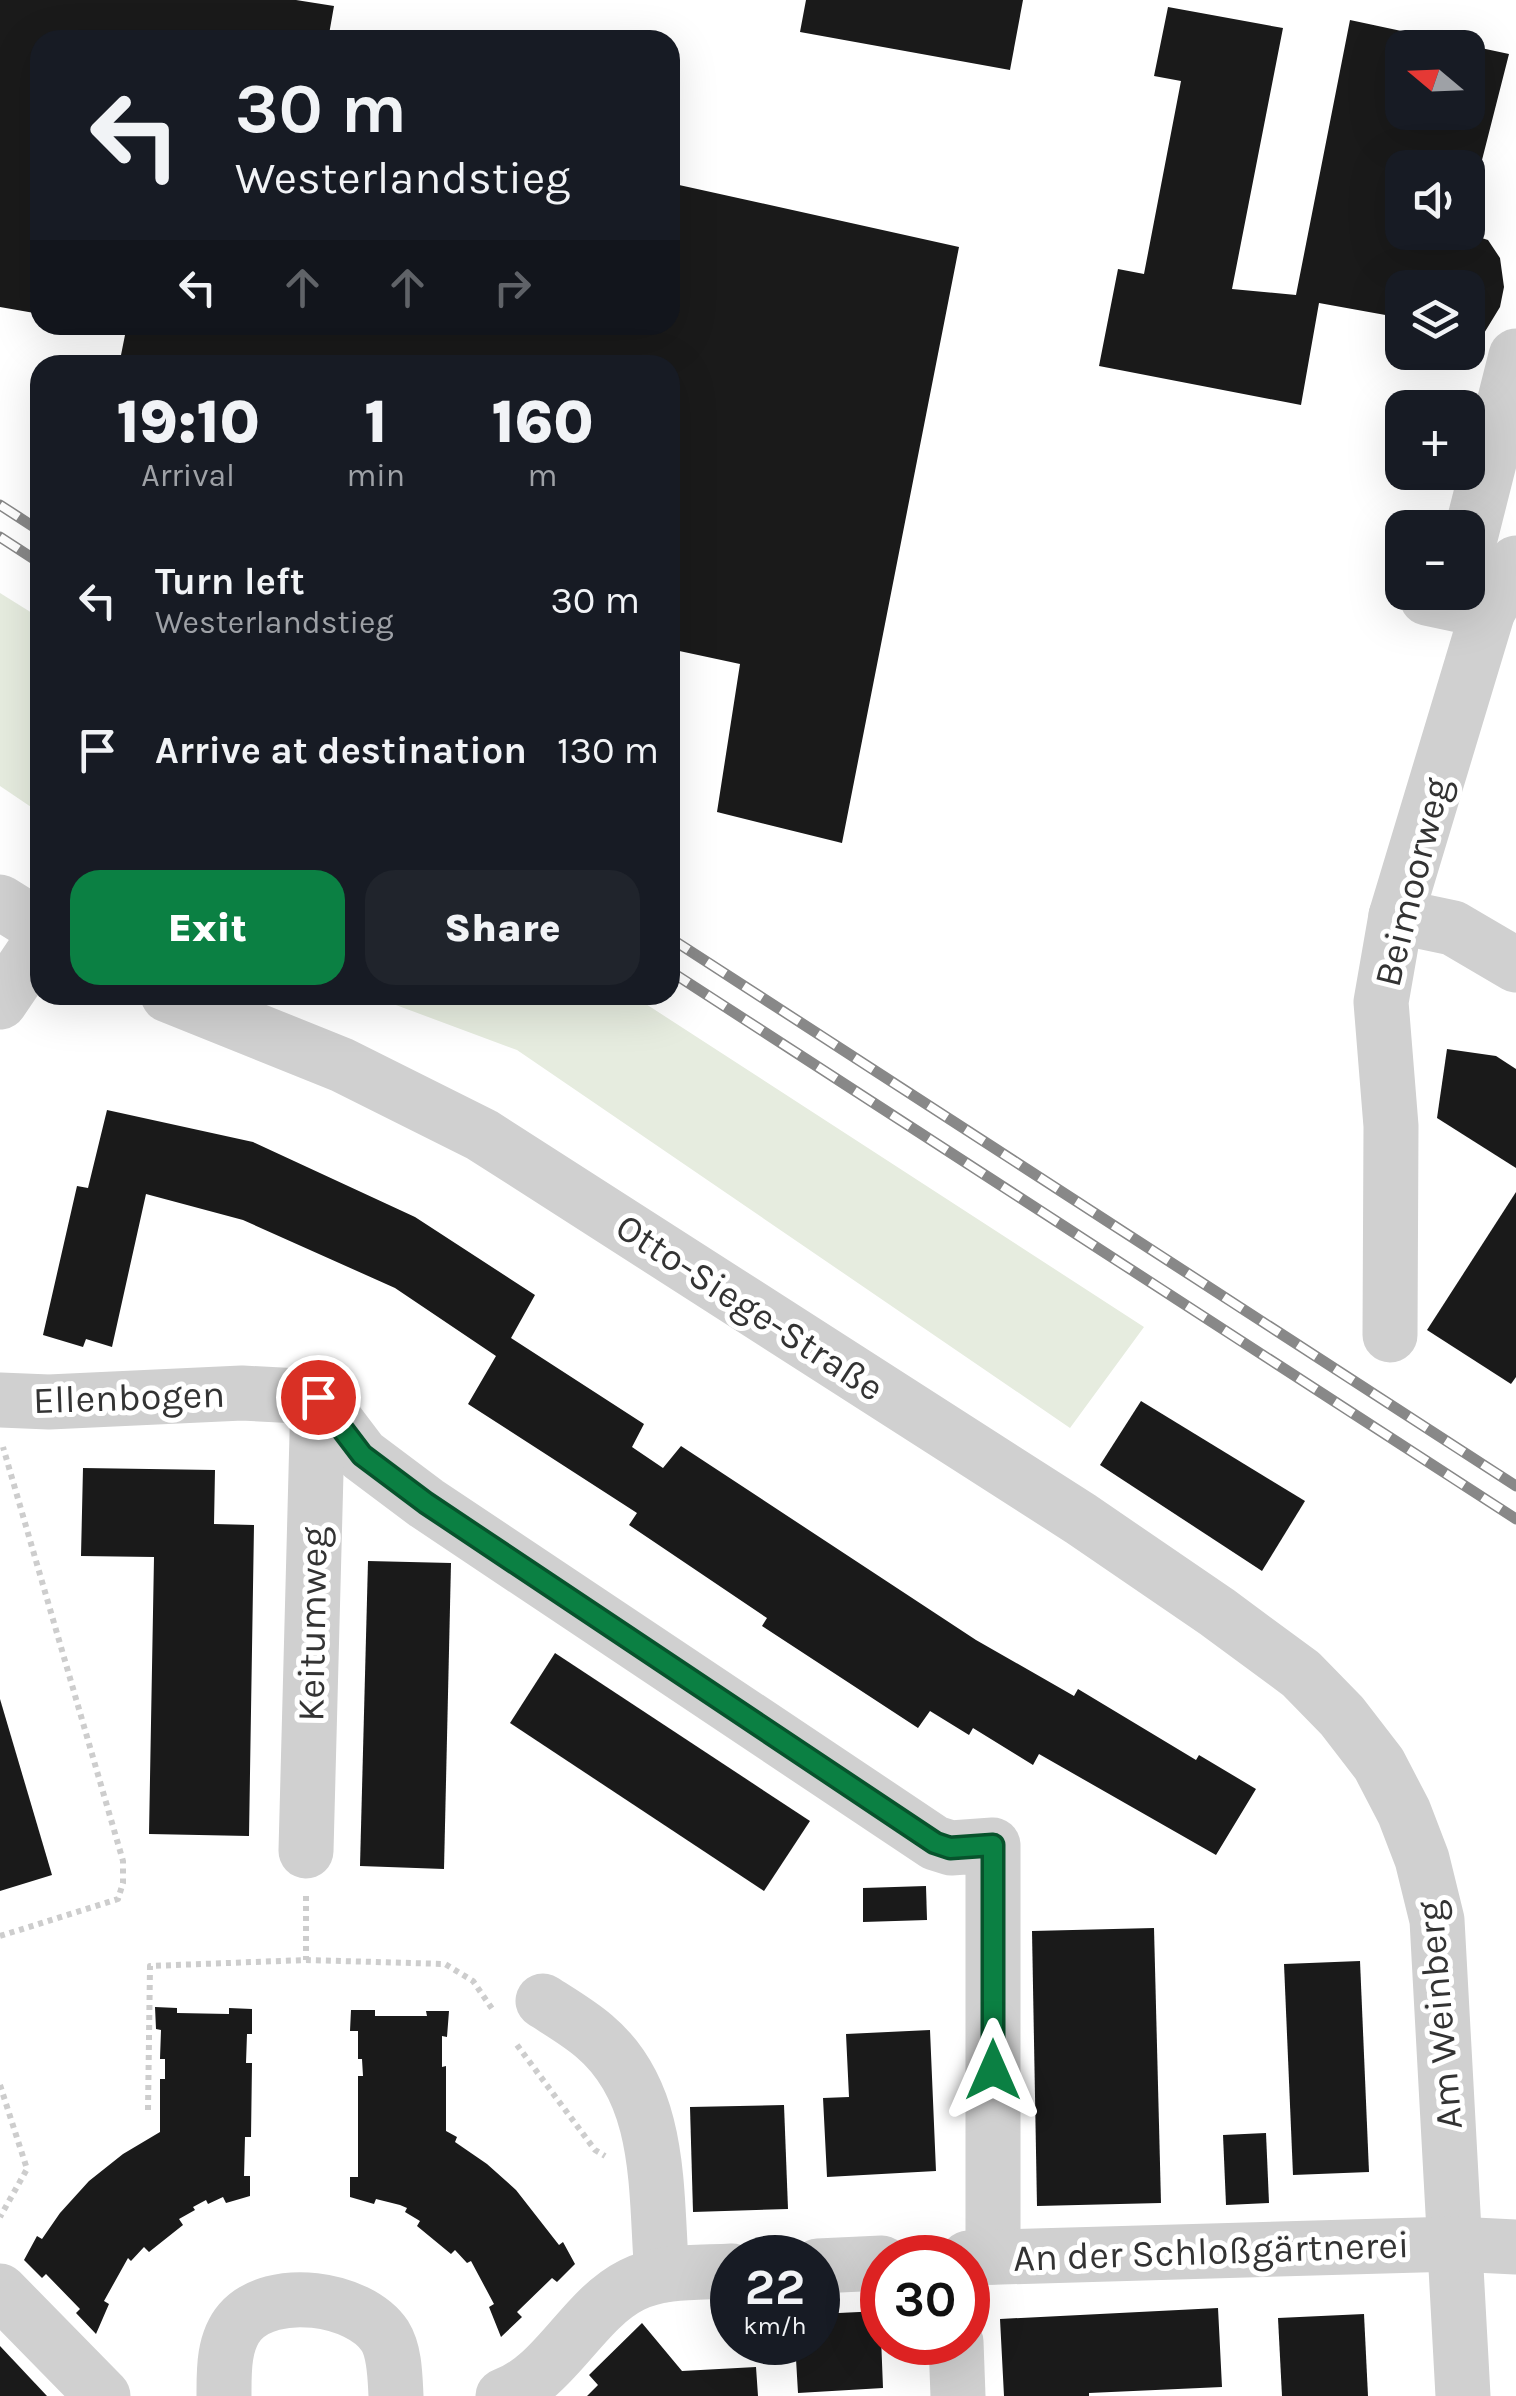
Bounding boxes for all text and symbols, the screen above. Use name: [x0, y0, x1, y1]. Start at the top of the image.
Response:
north arrow: [1385, 30, 1485, 130]
map controls: [1385, 30, 1485, 610]
text: 30 m: [235, 68, 407, 150]
icon: left: [70, 70, 200, 200]
button: sound: [1385, 150, 1485, 250]
text: Westerlandstieg: [235, 152, 571, 204]
icon: left: [170, 260, 225, 315]
icon: ahead: [275, 260, 330, 315]
icon: ahead: [380, 260, 435, 315]
icon: right: [485, 260, 540, 315]
button: layers: [1385, 270, 1485, 370]
text: 19:10: [116, 387, 260, 457]
text: 1: [364, 387, 387, 457]
text: 160: [492, 387, 594, 457]
button: +: [1385, 390, 1485, 490]
text: Arrival: [141, 457, 235, 494]
text: min: [346, 457, 405, 494]
text: m: [528, 457, 558, 494]
button: −: [1385, 510, 1485, 610]
text: Turn left: [155, 559, 305, 604]
icon: left: [70, 573, 125, 628]
text: 30 m: [550, 578, 640, 623]
text: Westerlandstieg: [155, 604, 394, 641]
icon: arrive: [70, 723, 125, 778]
text: Arrive at destination: [155, 728, 527, 773]
text: 130 m: [557, 728, 659, 773]
street label: Beimoorweg: [1365, 773, 1460, 991]
button: Exit: [70, 870, 345, 985]
button: Share: [365, 870, 640, 985]
street label: Otto-Siege-Straße: [608, 1204, 892, 1411]
pin: [276, 1355, 361, 1440]
icon: arrive: [291, 1370, 346, 1425]
street label: Ellenbogen: [32, 1372, 226, 1423]
street label: Keitumweg: [288, 1526, 337, 1722]
street label: Am Weinberg: [1407, 1899, 1472, 2131]
position arrow: [941, 2018, 1045, 2122]
street label: An der Schloßgärtnerei: [1012, 2222, 1410, 2281]
speed limit sign: 30: [860, 2235, 990, 2365]
text: 22: [745, 2258, 805, 2317]
text: km/h: [743, 2311, 807, 2340]

